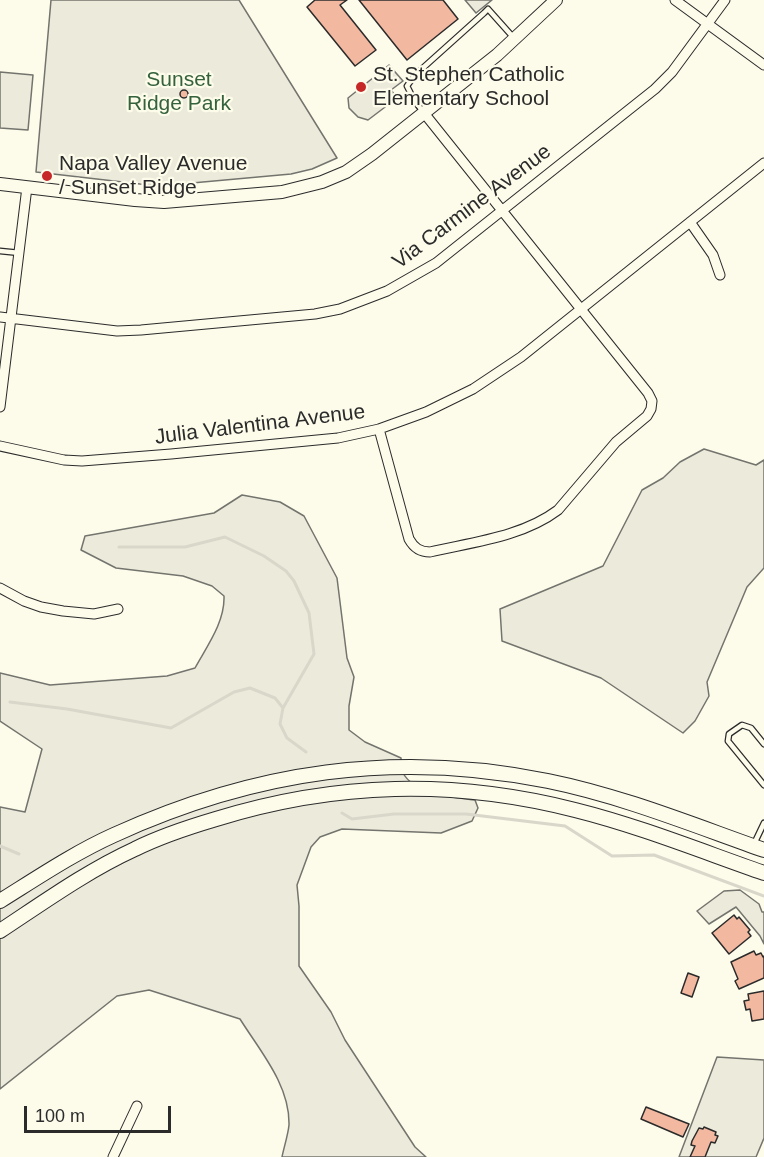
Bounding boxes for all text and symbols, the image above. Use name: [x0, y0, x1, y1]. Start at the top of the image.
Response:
place label: St. Stephen Catholic Elementary School: [373, 62, 564, 112]
park label: Sunset Ridge Park: [127, 67, 231, 117]
marker: St. Stephen Catholic Elementary School: [354, 80, 368, 94]
street label: Via Carmine Avenue: [388, 139, 556, 275]
place label: Napa Valley Avenue / Sunset Ridge: [59, 151, 247, 201]
marker: Napa Valley Avenue / Sunset Ridge: [40, 169, 54, 183]
street label: Julia Valentina Avenue: [153, 400, 367, 450]
scale bar: [27, 1094, 174, 1132]
text: 100 m: [35, 1106, 85, 1126]

